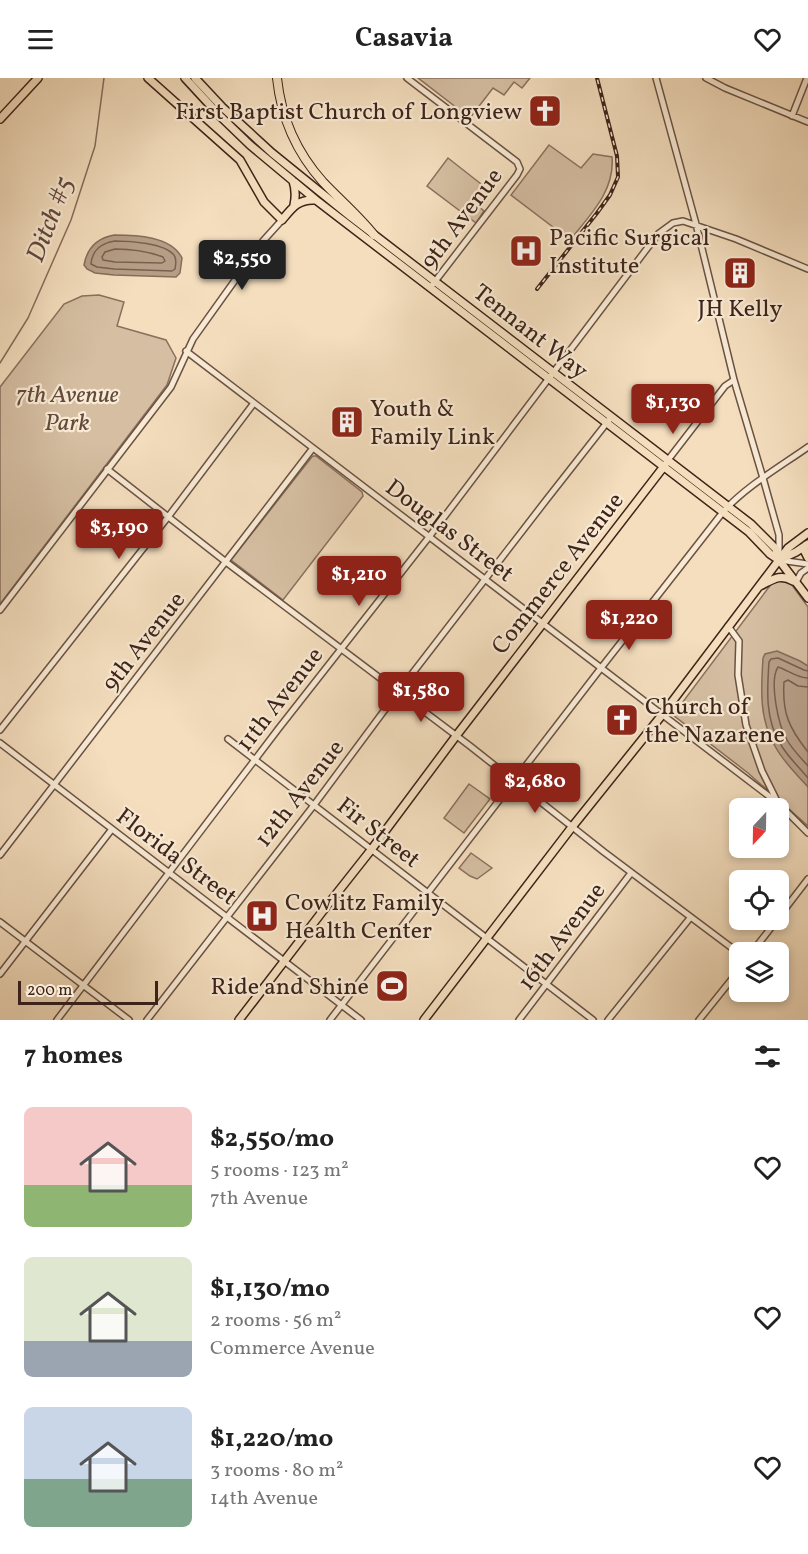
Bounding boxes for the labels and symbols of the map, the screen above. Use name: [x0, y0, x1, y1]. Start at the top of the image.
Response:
church icon: First Baptist Church of Longview: [527, 93, 563, 129]
place label: First Baptist Church of Longview: [175, 96, 522, 130]
street label: 9th Avenue: [413, 162, 512, 277]
water label: Ditch #5: [18, 172, 83, 267]
place label: Pacific Surgical Institute: [549, 222, 710, 284]
hospital icon: Pacific Surgical Institute: [508, 233, 544, 269]
pin: $2,550: [193, 240, 291, 291]
building icon: JH Kelly: [722, 255, 758, 291]
street label: Tennant Way: [465, 277, 595, 388]
place label: JH Kelly: [698, 293, 782, 327]
park label: 7th Avenue Park: [15, 379, 119, 441]
pin: $1,130: [624, 384, 722, 435]
place label: Youth & Family Link: [370, 393, 495, 455]
building icon: Youth & Family Link: [329, 404, 365, 440]
street label: Douglas Street: [377, 472, 520, 591]
street label: Commerce Avenue: [484, 486, 633, 663]
pin: $3,190: [70, 509, 168, 560]
pin: $1,210: [310, 556, 408, 607]
street label: 9th Avenue: [95, 585, 194, 699]
pin: $1,220: [580, 600, 678, 651]
street label: 11th Avenue: [229, 641, 332, 760]
pin: $1,580: [372, 672, 470, 723]
place label: Church of the Nazarene: [645, 691, 785, 753]
church icon: Church of the Nazarene: [604, 702, 640, 738]
street label: 12th Avenue: [248, 733, 353, 855]
pin: $2,680: [486, 763, 584, 814]
street label: Fir Street: [329, 790, 427, 877]
north arrow: [729, 798, 789, 858]
street label: Florida Street: [108, 801, 243, 914]
street label: 16th Avenue: [511, 876, 615, 998]
place label: Cowlitz Family Health Center: [285, 887, 444, 949]
hospital icon: Cowlitz Family Health Center: [244, 898, 280, 934]
sports icon: Ride and Shine: [374, 968, 410, 1004]
place label: Ride and Shine: [211, 971, 369, 1005]
scale bar: [18, 978, 158, 1006]

